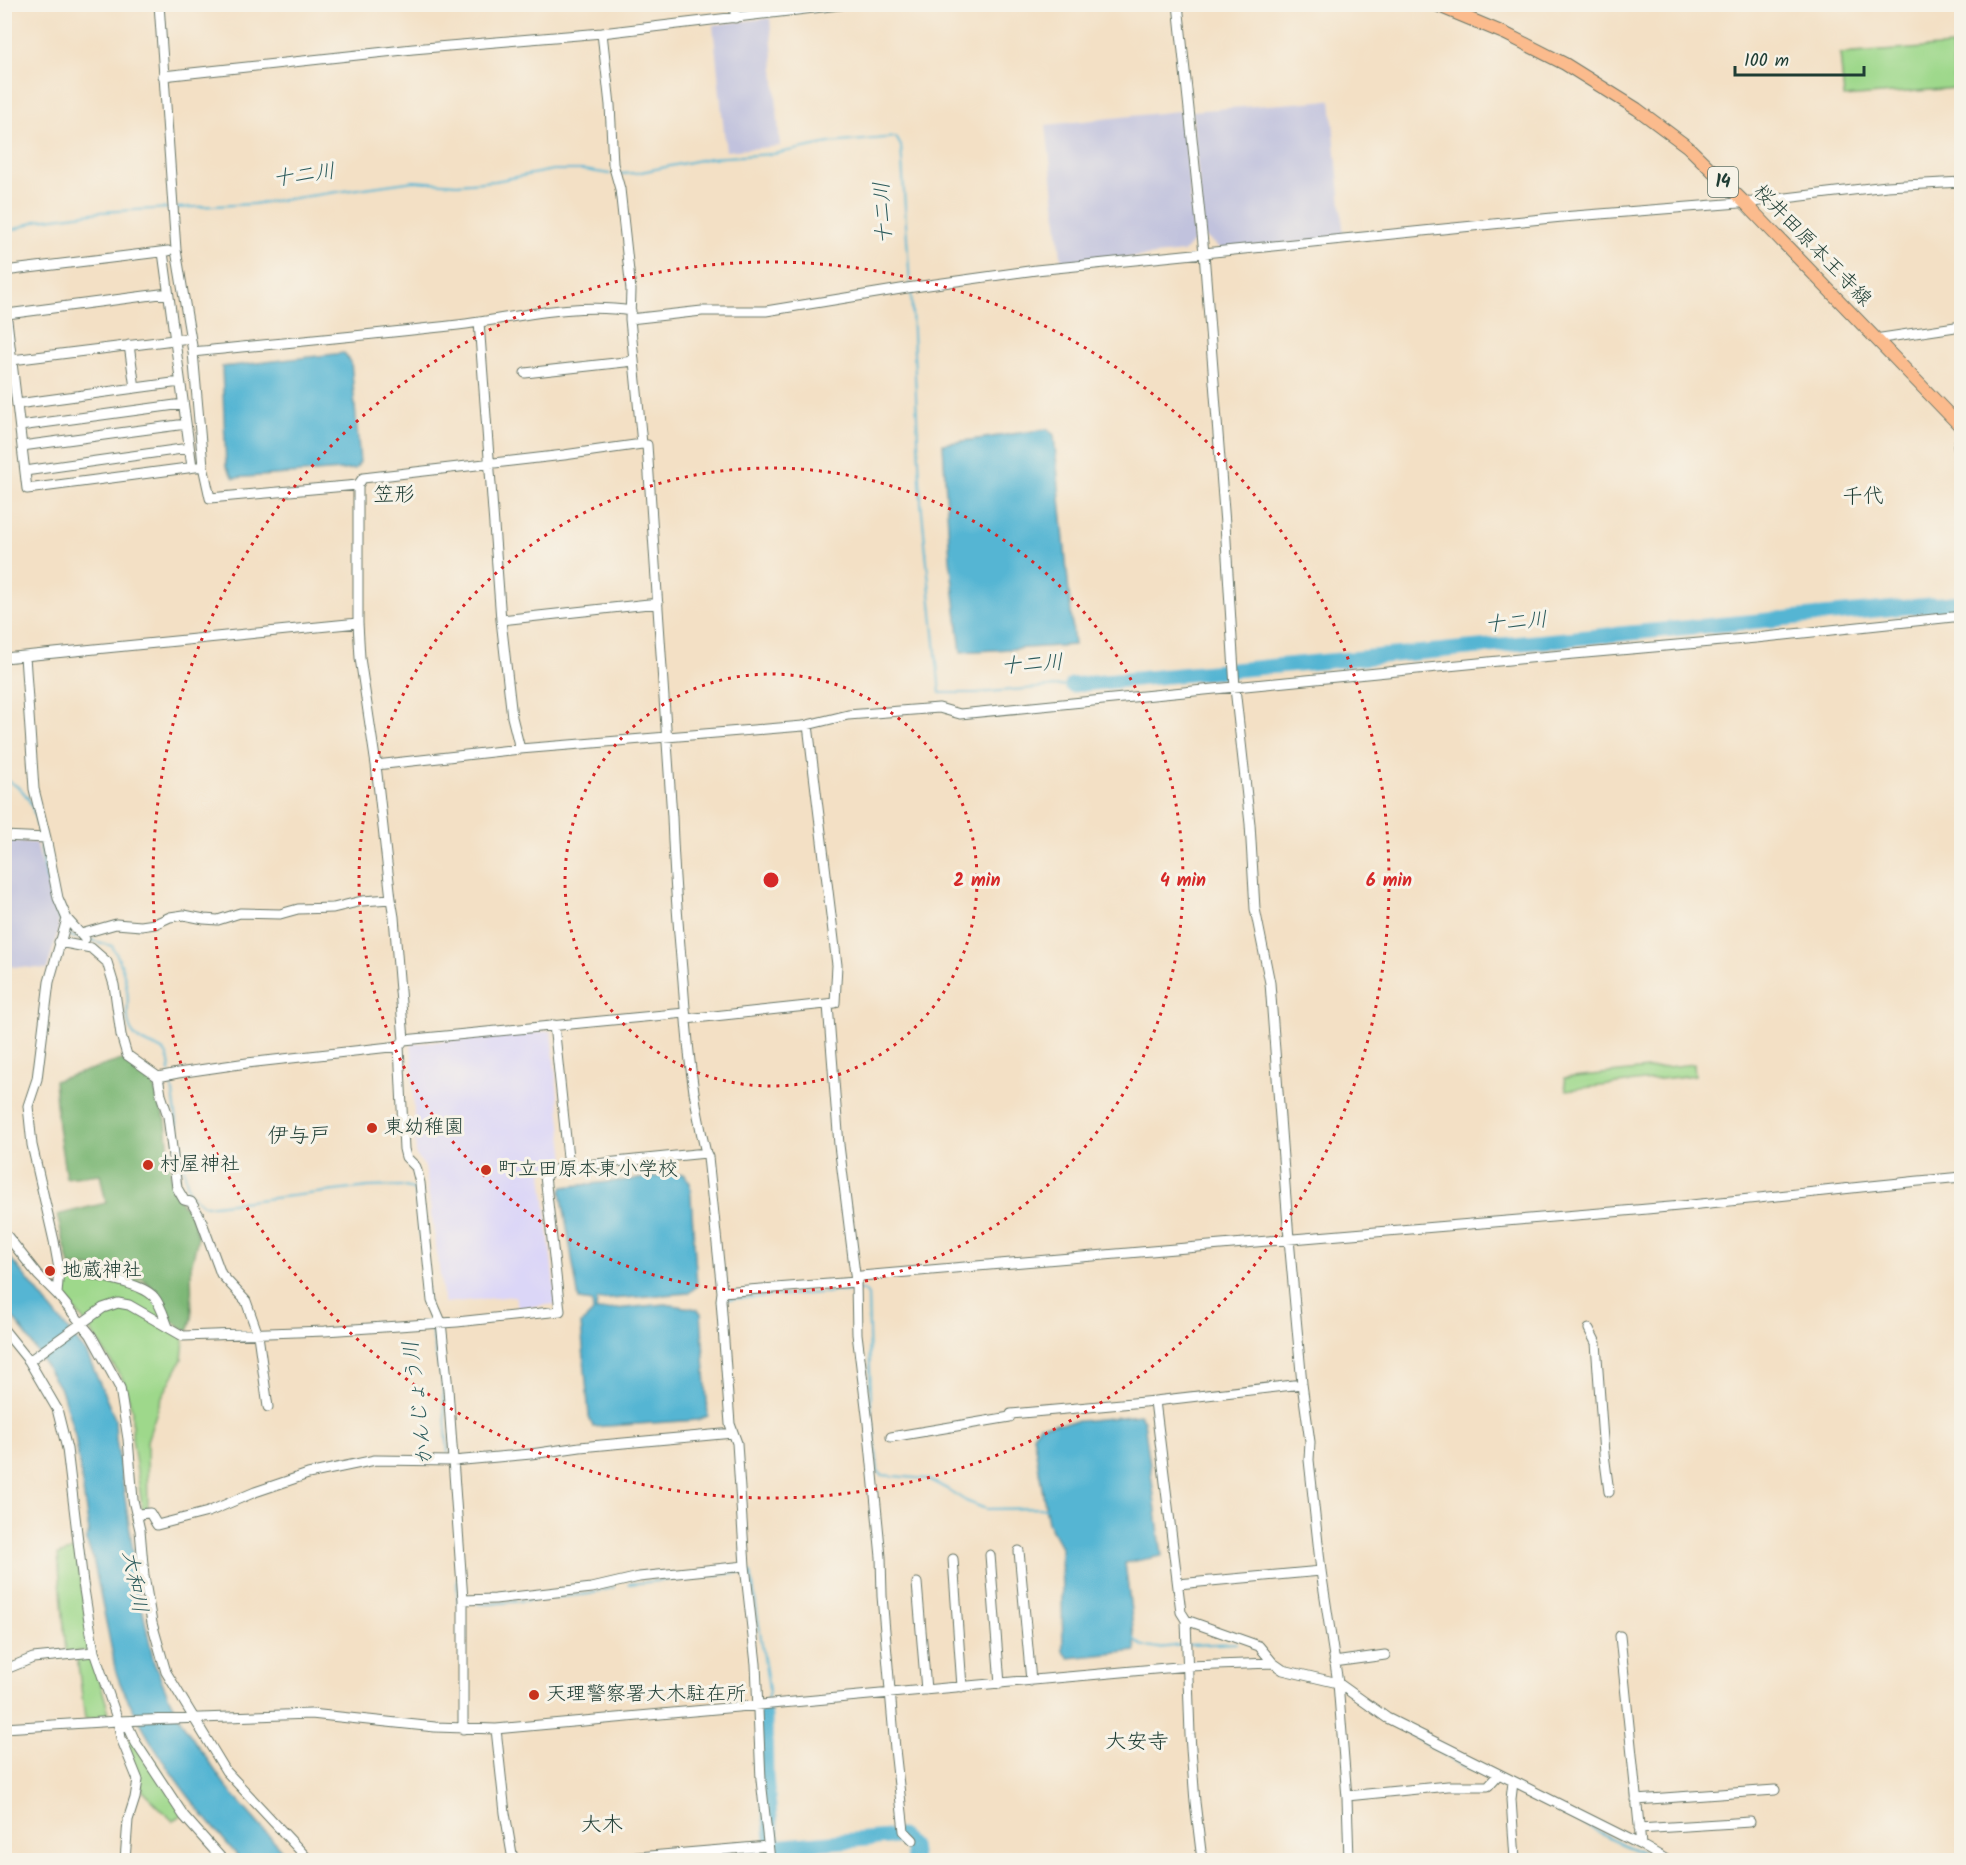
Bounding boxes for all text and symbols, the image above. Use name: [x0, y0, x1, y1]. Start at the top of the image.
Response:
scale bar: [1735, 39, 1864, 77]
text: 100 m: [1744, 47, 1789, 76]
water label: 十二川: [271, 155, 337, 197]
road number: 14: [1708, 167, 1738, 197]
street label: 桜井田原本王寺線: [1745, 177, 1879, 315]
water label: 十二川: [866, 181, 902, 245]
district label: 笠形: [373, 479, 415, 512]
district label: 千代: [1842, 481, 1884, 514]
water label: 十二川: [1483, 604, 1549, 642]
water label: 十二川: [999, 646, 1065, 684]
text: 2 min: [954, 867, 1000, 896]
text: 4 min: [1160, 867, 1206, 896]
text: 6 min: [1366, 867, 1412, 896]
centre of rings: [761, 870, 781, 890]
place label: 東幼稚園: [384, 1112, 464, 1144]
district label: 伊与戸: [268, 1120, 331, 1153]
marker: 東幼稚園: [365, 1121, 379, 1135]
place label: 村屋神社: [160, 1149, 240, 1181]
place label: 町立田原本東小学校: [498, 1154, 678, 1186]
marker: 村屋神社: [141, 1158, 155, 1172]
marker: 町立田原本東小学校: [479, 1163, 493, 1177]
place label: 地蔵神社: [62, 1255, 142, 1287]
marker: 地蔵神社: [43, 1264, 57, 1278]
water label: かんじょう川: [395, 1339, 443, 1467]
water label: 大和川: [112, 1548, 156, 1616]
place label: 天理警察署大木駐在所: [546, 1679, 746, 1711]
marker: 天理警察署大木駐在所: [527, 1688, 541, 1702]
district label: 大安寺: [1106, 1726, 1169, 1759]
district label: 大木: [581, 1809, 623, 1842]

